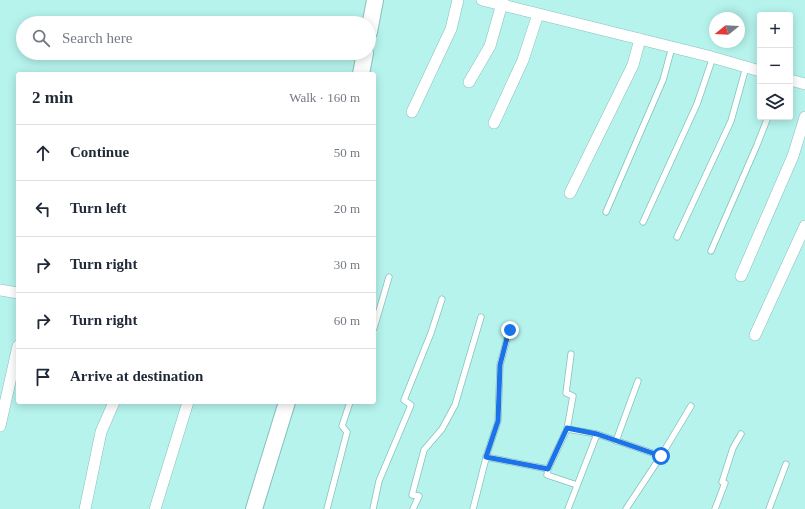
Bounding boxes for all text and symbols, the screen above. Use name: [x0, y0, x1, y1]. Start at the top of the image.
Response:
north arrow: [709, 12, 745, 48]
map controls: [757, 12, 793, 120]
button: +: [757, 12, 793, 48]
search box: [16, 16, 376, 60]
icon: search: [30, 27, 52, 49]
text: Search here: [62, 30, 132, 46]
button: −: [757, 48, 793, 84]
button: layers: [757, 84, 793, 120]
text: 2 min: [32, 88, 73, 107]
text: Walk · 160 m: [289, 90, 360, 105]
icon: ahead: [32, 142, 54, 164]
text: Continue: [70, 144, 129, 160]
text: 50 m: [334, 145, 360, 160]
icon: left: [32, 198, 54, 220]
text: Turn left: [70, 200, 127, 216]
text: 20 m: [334, 201, 360, 216]
icon: right: [32, 254, 54, 276]
text: Turn right: [70, 256, 137, 272]
text: 30 m: [334, 257, 360, 272]
icon: right: [32, 310, 54, 332]
text: Turn right: [70, 312, 137, 328]
text: 60 m: [334, 313, 360, 328]
route end: [501, 321, 519, 339]
icon: arrive: [32, 366, 54, 388]
text: Arrive at destination: [70, 368, 203, 384]
route start: [652, 447, 670, 465]

